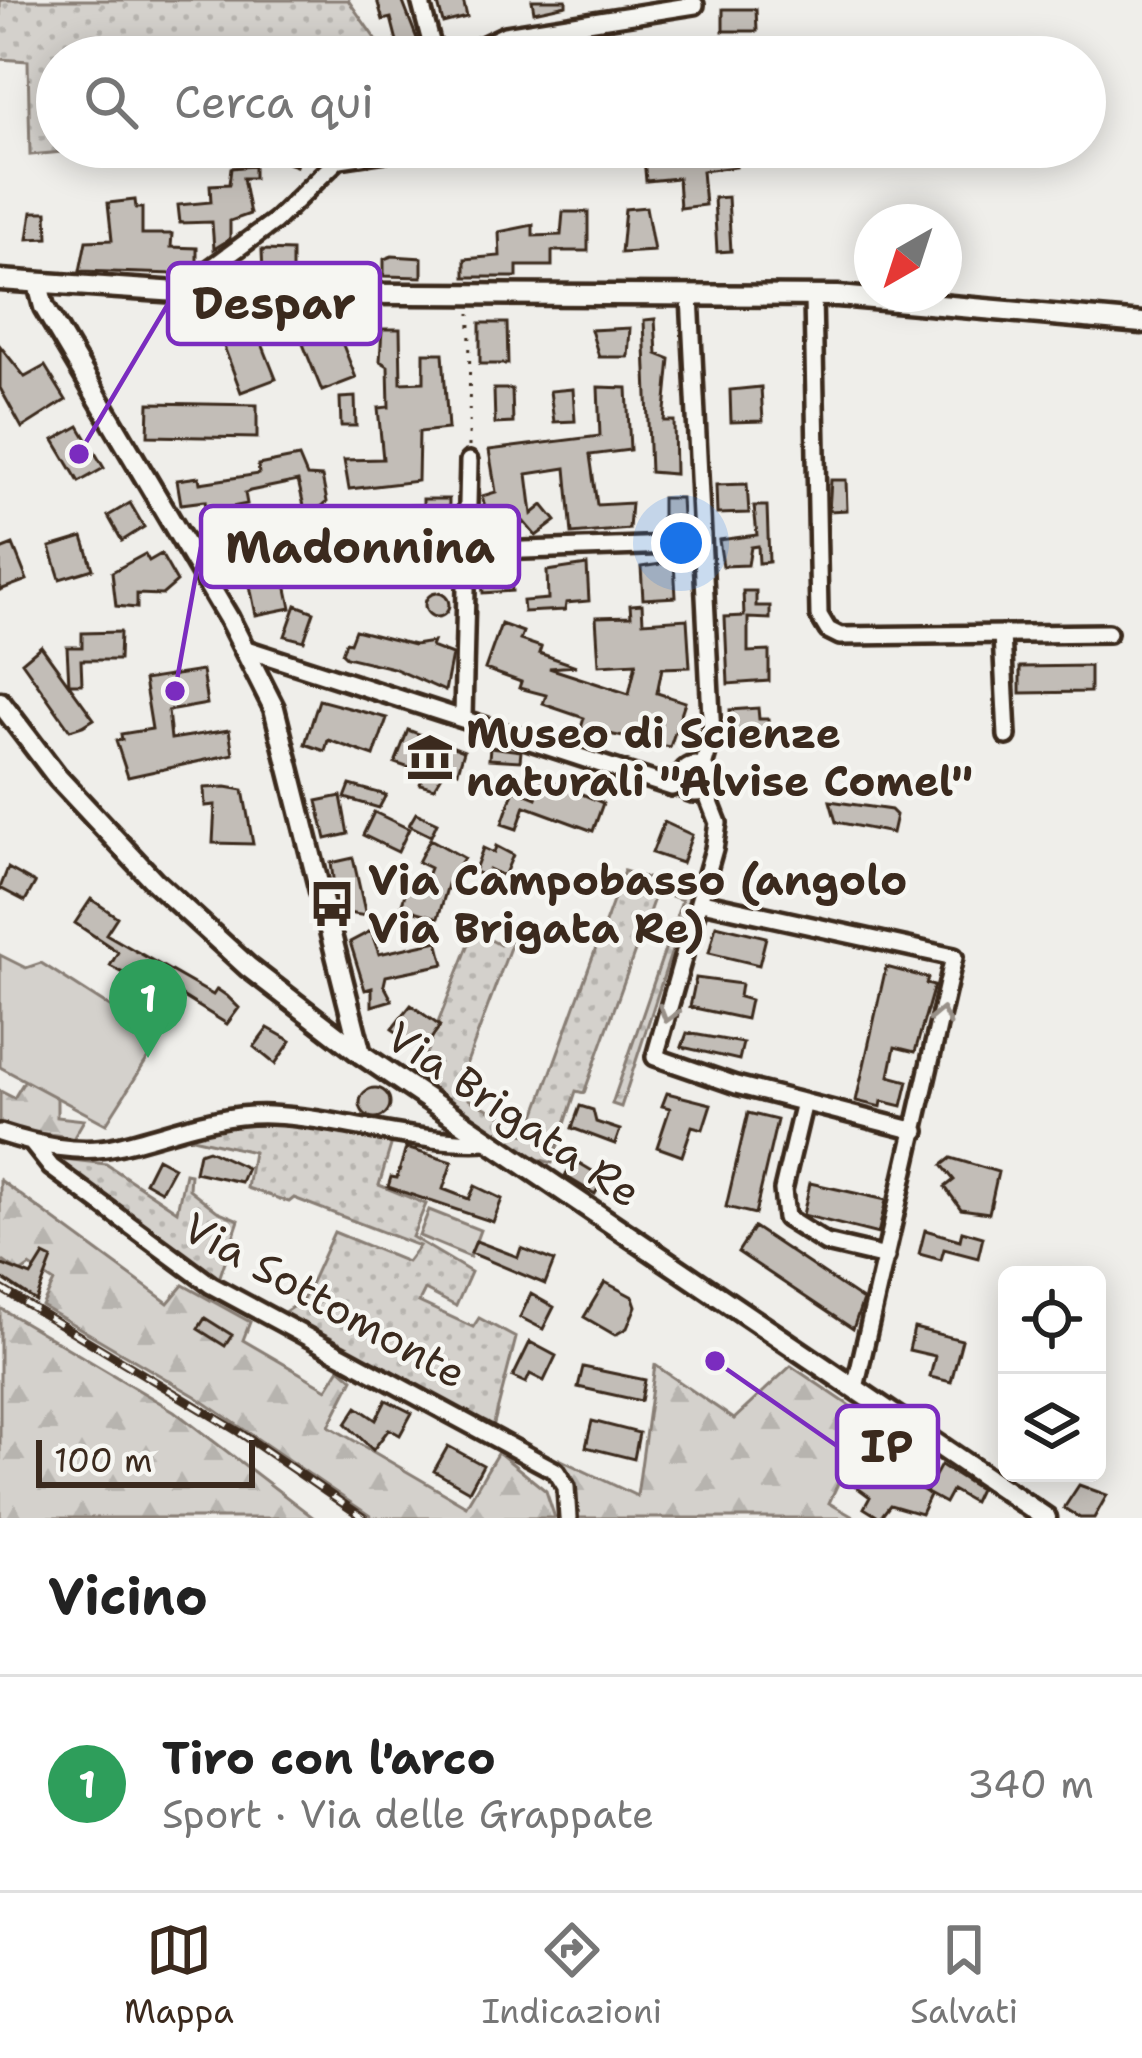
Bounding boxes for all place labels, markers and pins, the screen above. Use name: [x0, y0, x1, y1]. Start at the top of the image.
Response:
callout: Despar: [168, 263, 380, 344]
callout: Madonnina: [201, 506, 519, 587]
place label: Museo di Scienze naturali "Alvise Comel": [466, 705, 973, 809]
museum icon: Museo di Scienze naturali "Alvise Comel": [405, 732, 455, 782]
place label: Via Campobasso (angolo Via Brigata Re): [368, 852, 907, 956]
bus stop icon: Via Campobasso (angolo Via Brigata Re): [307, 879, 357, 929]
pin: 1: [109, 959, 187, 1058]
callout: IP: [837, 1406, 938, 1487]

